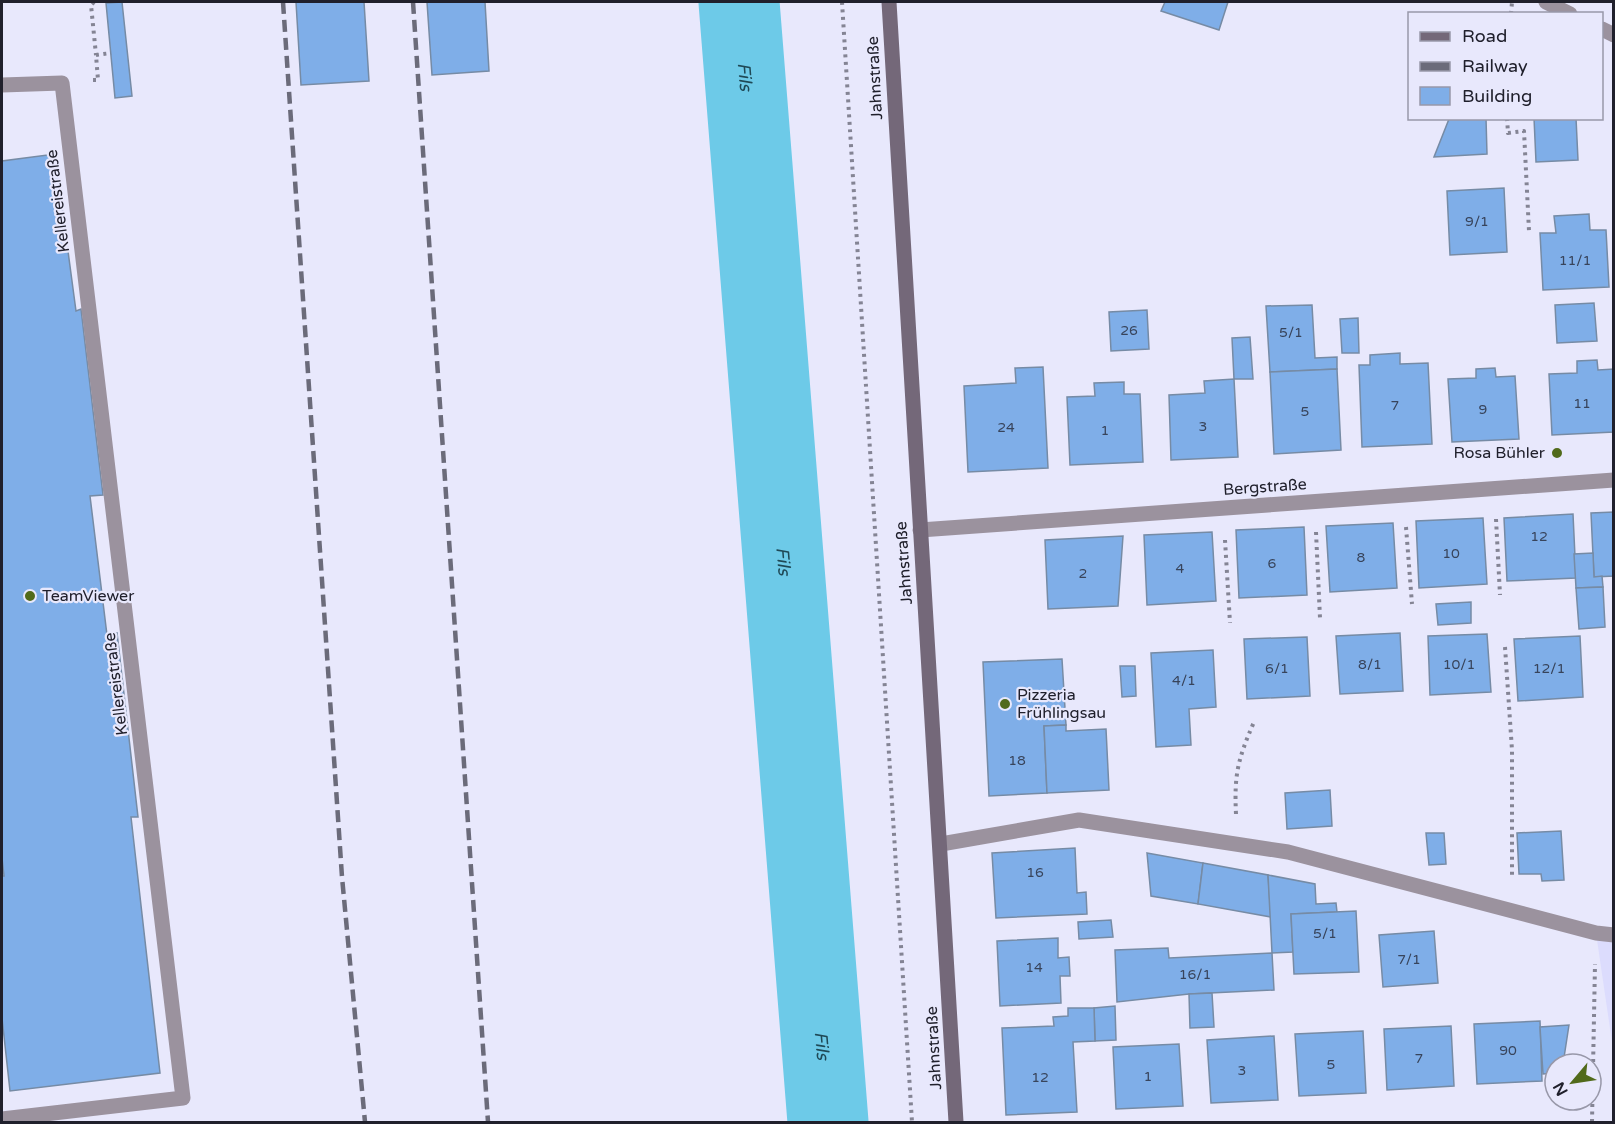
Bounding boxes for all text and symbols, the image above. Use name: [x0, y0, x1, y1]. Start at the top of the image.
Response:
legend: [1408, 12, 1603, 120]
text: Road: [1462, 25, 1507, 47]
street label: Jahnstraße: [863, 36, 887, 120]
text: Railway: [1462, 55, 1528, 77]
water label: Fils: [733, 62, 757, 93]
text: Building: [1462, 85, 1532, 107]
street label: Kellereistraße: [42, 148, 74, 254]
house number: 9/1: [1465, 213, 1489, 230]
house number: 11/1: [1559, 252, 1591, 269]
house number: 26: [1120, 322, 1138, 339]
house number: 5/1: [1279, 324, 1303, 341]
house number: 11: [1573, 395, 1591, 412]
house number: 7: [1391, 397, 1399, 414]
house number: 9: [1479, 401, 1487, 418]
house number: 5: [1301, 403, 1309, 420]
house number: 3: [1199, 418, 1207, 435]
house number: 24: [997, 419, 1015, 436]
house number: 1: [1101, 422, 1109, 439]
place label: Rosa Bühler: [1453, 443, 1546, 463]
marker: Rosa Bühler: [1550, 446, 1564, 460]
street label: Bergstraße: [1223, 474, 1307, 500]
street label: Jahnstraße: [891, 521, 917, 605]
house number: 12: [1530, 528, 1548, 545]
house number: 10: [1442, 545, 1460, 562]
water label: Fils: [771, 546, 796, 578]
house number: 8: [1357, 549, 1366, 566]
house number: 6: [1268, 555, 1277, 572]
house number: 4: [1176, 560, 1185, 577]
house number: 2: [1079, 565, 1087, 582]
place label: TeamViewer: [42, 586, 135, 606]
marker: TeamViewer: [23, 589, 37, 603]
street label: Kellereistraße: [100, 631, 132, 737]
house number: 8/1: [1358, 656, 1382, 673]
house number: 10/1: [1443, 656, 1475, 673]
house number: 6/1: [1265, 660, 1289, 677]
house number: 12/1: [1533, 660, 1565, 677]
house number: 4/1: [1172, 672, 1196, 689]
place label: Pizzeria Frühlingsau: [1017, 685, 1106, 723]
marker: Pizzeria Frühlingsau: [998, 697, 1012, 711]
house number: 18: [1008, 752, 1026, 769]
house number: 16: [1026, 864, 1044, 881]
house number: 5/1: [1313, 925, 1337, 942]
house number: 7/1: [1397, 951, 1421, 968]
house number: 14: [1025, 959, 1043, 976]
house number: 16/1: [1179, 966, 1211, 983]
street label: Jahnstraße: [922, 1006, 946, 1090]
water label: Fils: [810, 1031, 834, 1062]
house number: 90: [1499, 1042, 1517, 1059]
house number: 7: [1415, 1050, 1423, 1067]
north arrow: [1543, 1052, 1603, 1112]
house number: 5: [1327, 1056, 1335, 1073]
house number: 3: [1238, 1062, 1246, 1079]
house number: 1: [1144, 1068, 1152, 1085]
house number: 12: [1031, 1069, 1049, 1086]
text: N: [1549, 1078, 1573, 1099]

